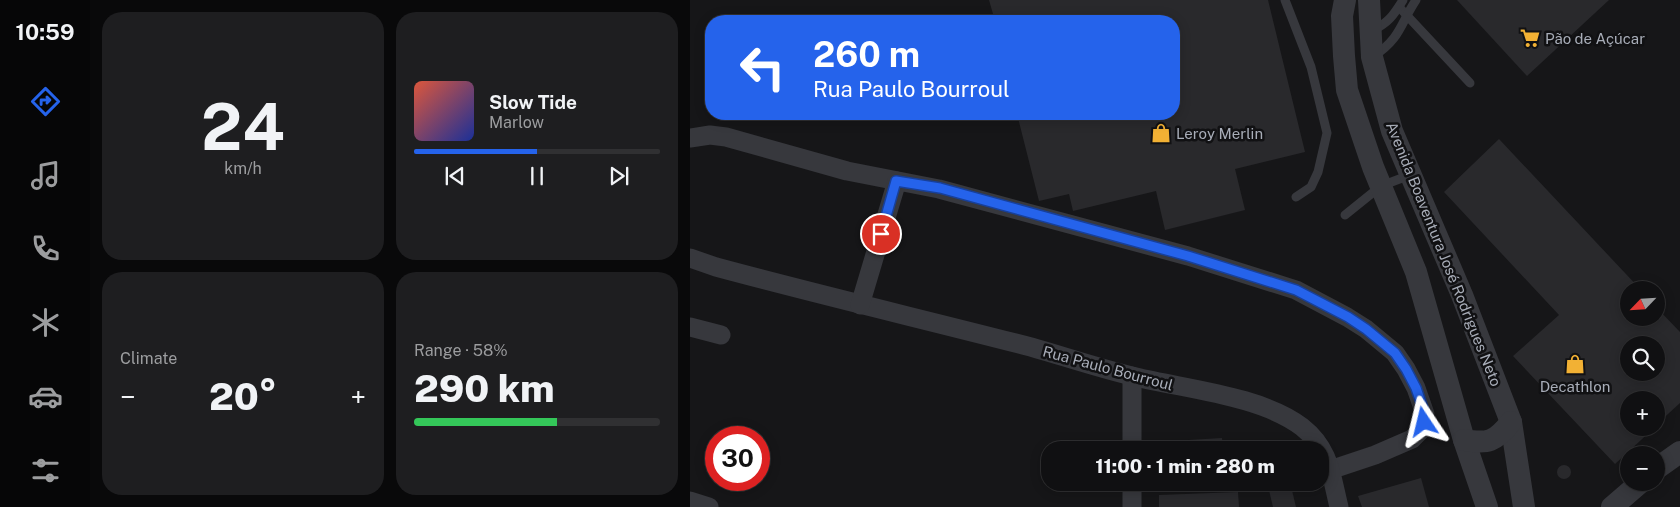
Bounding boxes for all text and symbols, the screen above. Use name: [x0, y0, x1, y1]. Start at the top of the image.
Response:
text: 10:59: [16, 19, 74, 45]
supermarket icon: Pão de Açúcar: [1519, 27, 1541, 49]
place label: Pão de Açúcar: [1545, 30, 1645, 47]
text: 260 m: [813, 34, 920, 75]
icon: left: [730, 35, 795, 100]
text: Rua Paulo Bourroul: [813, 76, 1010, 102]
icon: directions: [28, 84, 63, 119]
text: 24: [201, 88, 285, 165]
text: Slow Tide: [489, 91, 577, 113]
text: Marlow: [489, 113, 544, 132]
street label: Avenida Boaventura José Rodrigues Neto: [1383, 119, 1505, 389]
shop icon: Leroy Merlin: [1150, 122, 1172, 144]
place label: Leroy Merlin: [1176, 125, 1263, 142]
icon: music: [28, 158, 63, 193]
text: km/h: [224, 159, 262, 178]
icon: previous: [441, 162, 469, 190]
icon: pause: [523, 162, 551, 190]
icon: next: [605, 162, 633, 190]
pin: [860, 213, 902, 255]
icon: arrive: [867, 220, 895, 248]
icon: phone: [28, 231, 63, 266]
north arrow: [1620, 281, 1665, 326]
map controls: [1620, 281, 1665, 491]
icon: climate: [28, 305, 63, 340]
button: search: [1620, 336, 1665, 381]
text: Range · 58%: [414, 341, 508, 360]
street label: Rua Paulo Bourroul: [1041, 342, 1175, 394]
text: Climate: [120, 349, 177, 368]
shop icon: Decathlon: [1564, 353, 1586, 375]
text: 290 km: [414, 366, 555, 411]
text: 20°: [209, 374, 277, 419]
place label: Decathlon: [1540, 378, 1610, 395]
icon: car: [28, 379, 63, 414]
text: −: [120, 380, 136, 413]
text: +: [350, 380, 366, 413]
button: +: [1620, 391, 1665, 436]
position arrow: [1397, 395, 1449, 447]
speed limit sign: 30: [705, 426, 770, 491]
button: −: [1620, 446, 1665, 491]
icon: filters: [28, 453, 63, 488]
text: 11:00 · 1 min · 280 m: [1095, 455, 1275, 477]

